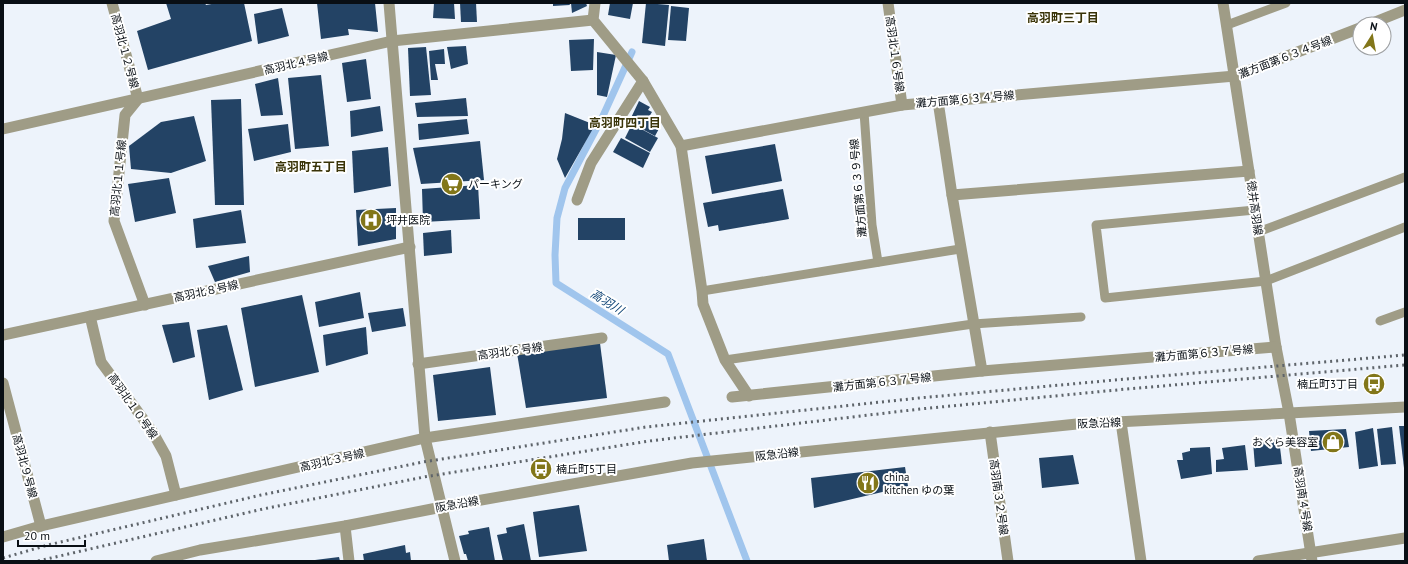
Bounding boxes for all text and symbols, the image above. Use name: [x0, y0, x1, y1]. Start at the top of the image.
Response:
district label: 高羽町三丁目: [1027, 10, 1099, 25]
street label: 高羽北１２号線: [108, 12, 142, 90]
street label: 高羽北１６号線: [883, 15, 907, 93]
north arrow: [1352, 16, 1392, 56]
text: N: [1369, 19, 1379, 34]
street label: 灘方面第６３４号線: [1236, 33, 1334, 81]
street label: 高羽北４号線: [262, 49, 330, 77]
street label: 灘方面第６３４号線: [915, 88, 1015, 110]
district label: 高羽町四丁目: [589, 115, 661, 130]
street label: 灘方面第６３９号線: [847, 138, 869, 238]
street label: 高羽北１１号線: [107, 139, 129, 217]
district label: 高羽町五丁目: [275, 159, 347, 174]
supermarket icon: パーキング: [439, 171, 465, 197]
place label: パーキング: [468, 177, 523, 191]
street label: 徳井高羽線: [1244, 180, 1266, 236]
hospital icon: 坪井医院: [358, 207, 384, 233]
place label: 坪井医院: [386, 213, 430, 227]
street label: 高羽北８号線: [172, 277, 240, 305]
water label: 高羽川: [588, 286, 628, 319]
street label: 高羽北６号線: [476, 339, 544, 363]
street label: 灘方面第６３７号線: [1154, 342, 1254, 364]
street label: 高羽北１０号線: [105, 370, 161, 442]
street label: 灘方面第６３７号線: [832, 370, 932, 394]
bus stop icon: 楠丘町3丁目: [1361, 371, 1387, 397]
place label: 楠丘町3丁目: [1297, 377, 1358, 391]
street label: 阪急沿線: [1077, 415, 1121, 431]
shop icon: おぐら美容室: [1320, 429, 1346, 455]
street label: 高羽北９号線: [10, 432, 40, 500]
place label: おぐら美容室: [1252, 435, 1318, 449]
street label: 阪急沿線: [754, 445, 800, 463]
street label: 高羽北３号線: [298, 446, 366, 474]
bus stop icon: 楠丘町5丁目: [528, 456, 554, 482]
street label: 高羽南３２号線: [987, 458, 1011, 536]
place label: 楠丘町5丁目: [556, 462, 617, 476]
street label: 高羽南４号線: [1291, 465, 1315, 533]
restaurant icon: china kitchen ゆの葉: [855, 470, 881, 496]
place label: china kitchen ゆの葉: [884, 470, 954, 497]
street label: 阪急沿線: [434, 493, 480, 515]
scale bar: [18, 522, 85, 548]
text: 20 m: [24, 528, 50, 543]

